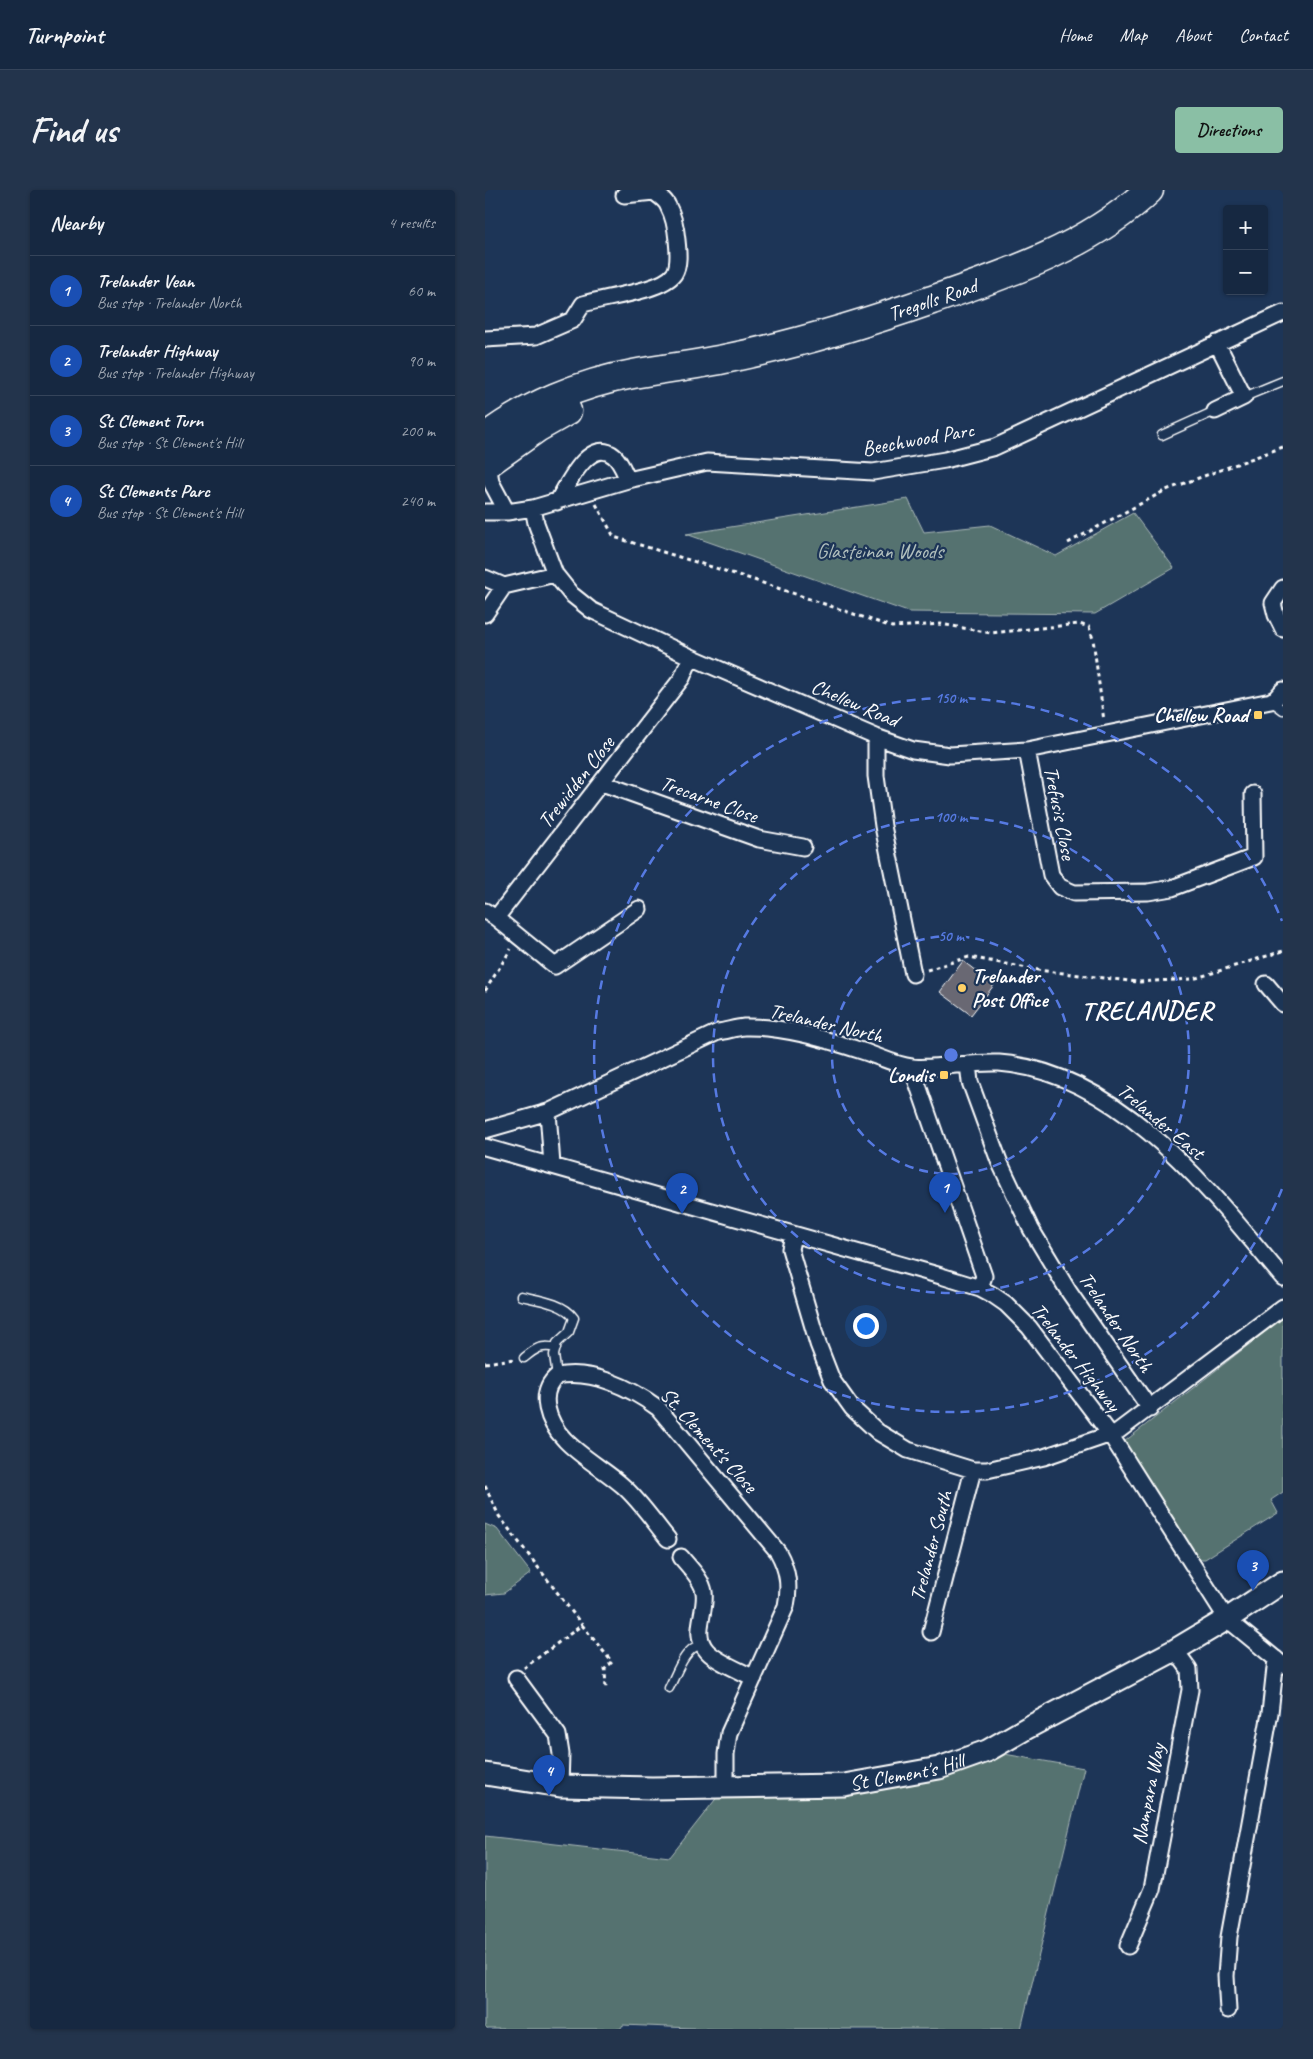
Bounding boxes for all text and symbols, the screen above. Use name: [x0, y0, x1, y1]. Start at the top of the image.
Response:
text: Turnpoint: [25, 20, 104, 50]
text: Home: [1059, 24, 1092, 46]
text: Map: [1120, 24, 1147, 46]
text: About: [1175, 24, 1211, 46]
text: Contact: [1239, 24, 1288, 46]
button: Directions: [1175, 107, 1283, 153]
text: Find us: [30, 108, 117, 153]
map controls: [1223, 205, 1268, 295]
button: +: [1223, 205, 1268, 250]
text: Nearby: [50, 210, 103, 236]
text: 4 results: [388, 213, 435, 233]
button: −: [1223, 250, 1268, 295]
text: Trelander Vean: [97, 269, 194, 293]
street label: Tregolls Road: [885, 271, 983, 327]
text: 1: [62, 281, 70, 301]
text: 60 m: [408, 281, 435, 301]
text: Bus stop · Trelander North: [97, 293, 242, 313]
text: Trelander Highway: [97, 339, 218, 363]
text: 2: [62, 351, 70, 371]
text: 90 m: [408, 351, 435, 371]
text: Bus stop · Trelander Highway: [97, 363, 254, 383]
text: St Clement Turn: [97, 409, 203, 433]
street label: Beechwood Parc: [860, 416, 977, 462]
text: 3: [62, 421, 70, 441]
text: 200 m: [401, 421, 435, 441]
text: Bus stop · St Clement's Hill: [97, 433, 242, 453]
text: St Clements Parc: [97, 479, 210, 503]
text: 4: [62, 491, 70, 511]
text: 240 m: [401, 491, 435, 511]
text: Bus stop · St Clement's Hill: [97, 503, 242, 523]
park label: Glasteinan Woods: [817, 538, 945, 564]
street label: Chellew Road: [807, 673, 906, 734]
text: 150 m: [935, 689, 969, 708]
place label: Chellew Road: [1154, 702, 1252, 728]
marker: Chellew Road: [1252, 709, 1264, 721]
street label: Trewidden Close: [532, 730, 621, 833]
street label: Trefusis Close: [1038, 764, 1082, 863]
street label: Trecarne Close: [657, 769, 762, 829]
text: 100 m: [935, 808, 969, 827]
text: 50 m: [938, 927, 965, 946]
place label: Trelander Post Office: [972, 963, 1050, 1013]
marker: Trelander Post Office: [956, 982, 968, 994]
district label: TRELANDER: [1081, 994, 1216, 1027]
street label: Trelander North: [767, 997, 887, 1049]
centre of rings: [942, 1046, 960, 1064]
place label: Londis: [888, 1062, 937, 1088]
marker: Londis: [938, 1069, 950, 1081]
street label: Trelander East: [1112, 1077, 1211, 1166]
pin: 1: [929, 1172, 961, 1213]
pin: 2: [666, 1173, 698, 1214]
street label: Trelander North: [1073, 1267, 1160, 1378]
street label: Trelander Highway: [1025, 1297, 1128, 1418]
your location: [853, 1313, 879, 1339]
street label: St. Clement's Close: [655, 1382, 764, 1499]
street label: Trelander South: [904, 1487, 959, 1604]
pin: 3: [1237, 1550, 1269, 1591]
street label: Nampara Way: [1125, 1740, 1171, 1847]
street label: St Clement's Hill: [848, 1746, 971, 1797]
pin: 4: [533, 1755, 565, 1796]

